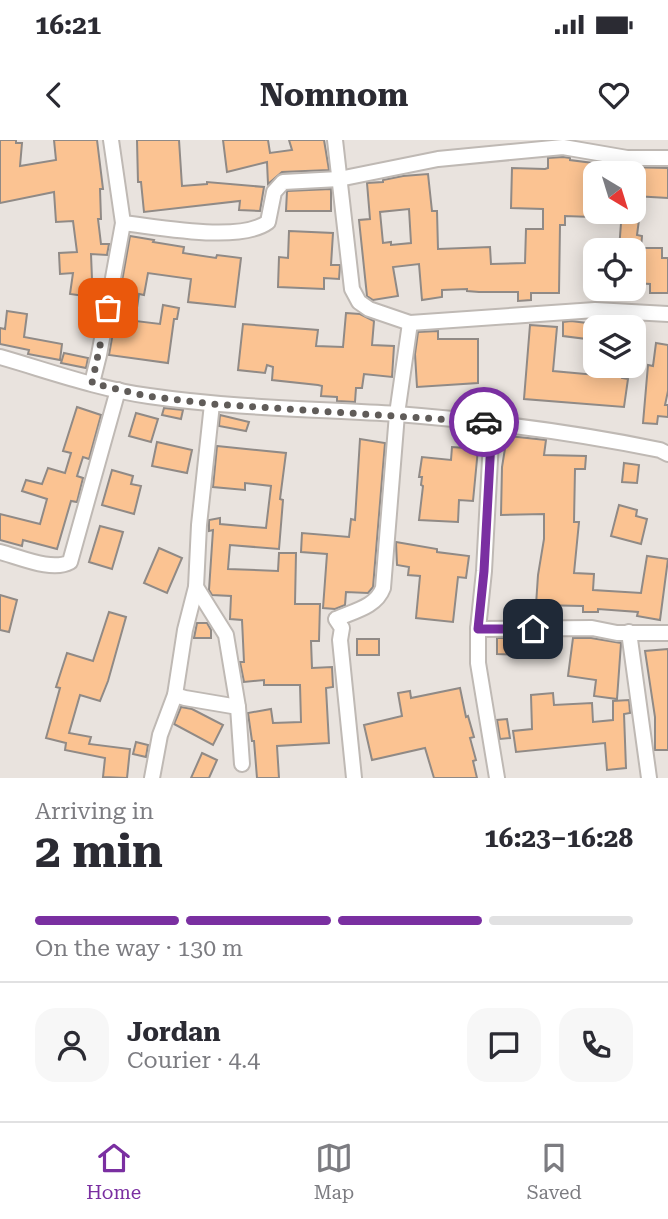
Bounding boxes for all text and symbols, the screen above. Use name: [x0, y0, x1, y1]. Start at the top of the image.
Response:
text: 16:21: [35, 10, 101, 40]
icon: back: [35, 76, 73, 114]
text: Nomnom: [260, 76, 408, 114]
icon: heart: [595, 76, 633, 114]
north arrow: [583, 161, 646, 224]
map controls: [583, 161, 646, 378]
button: locate: [583, 238, 646, 301]
pin: [78, 278, 138, 338]
icon: bag: [89, 289, 127, 327]
button: layers: [583, 315, 646, 378]
courier: [449, 387, 519, 457]
icon: car: [465, 403, 503, 441]
pin: [503, 599, 563, 659]
icon: home: [514, 610, 552, 648]
text: Arriving in: [35, 798, 154, 825]
text: 16:23–16:28: [484, 823, 633, 853]
text: 2 min: [35, 824, 163, 878]
text: On the way · 130 m: [35, 935, 243, 962]
button: person: [35, 1008, 109, 1082]
button: chat: [467, 1008, 541, 1082]
button: phone: [559, 1008, 633, 1082]
text: Jordan: [127, 1017, 221, 1047]
text: Courier · 4.4: [127, 1047, 260, 1074]
tab: Home: [86, 1139, 141, 1204]
tab: Map: [314, 1139, 354, 1204]
tab: Saved: [527, 1139, 582, 1204]

